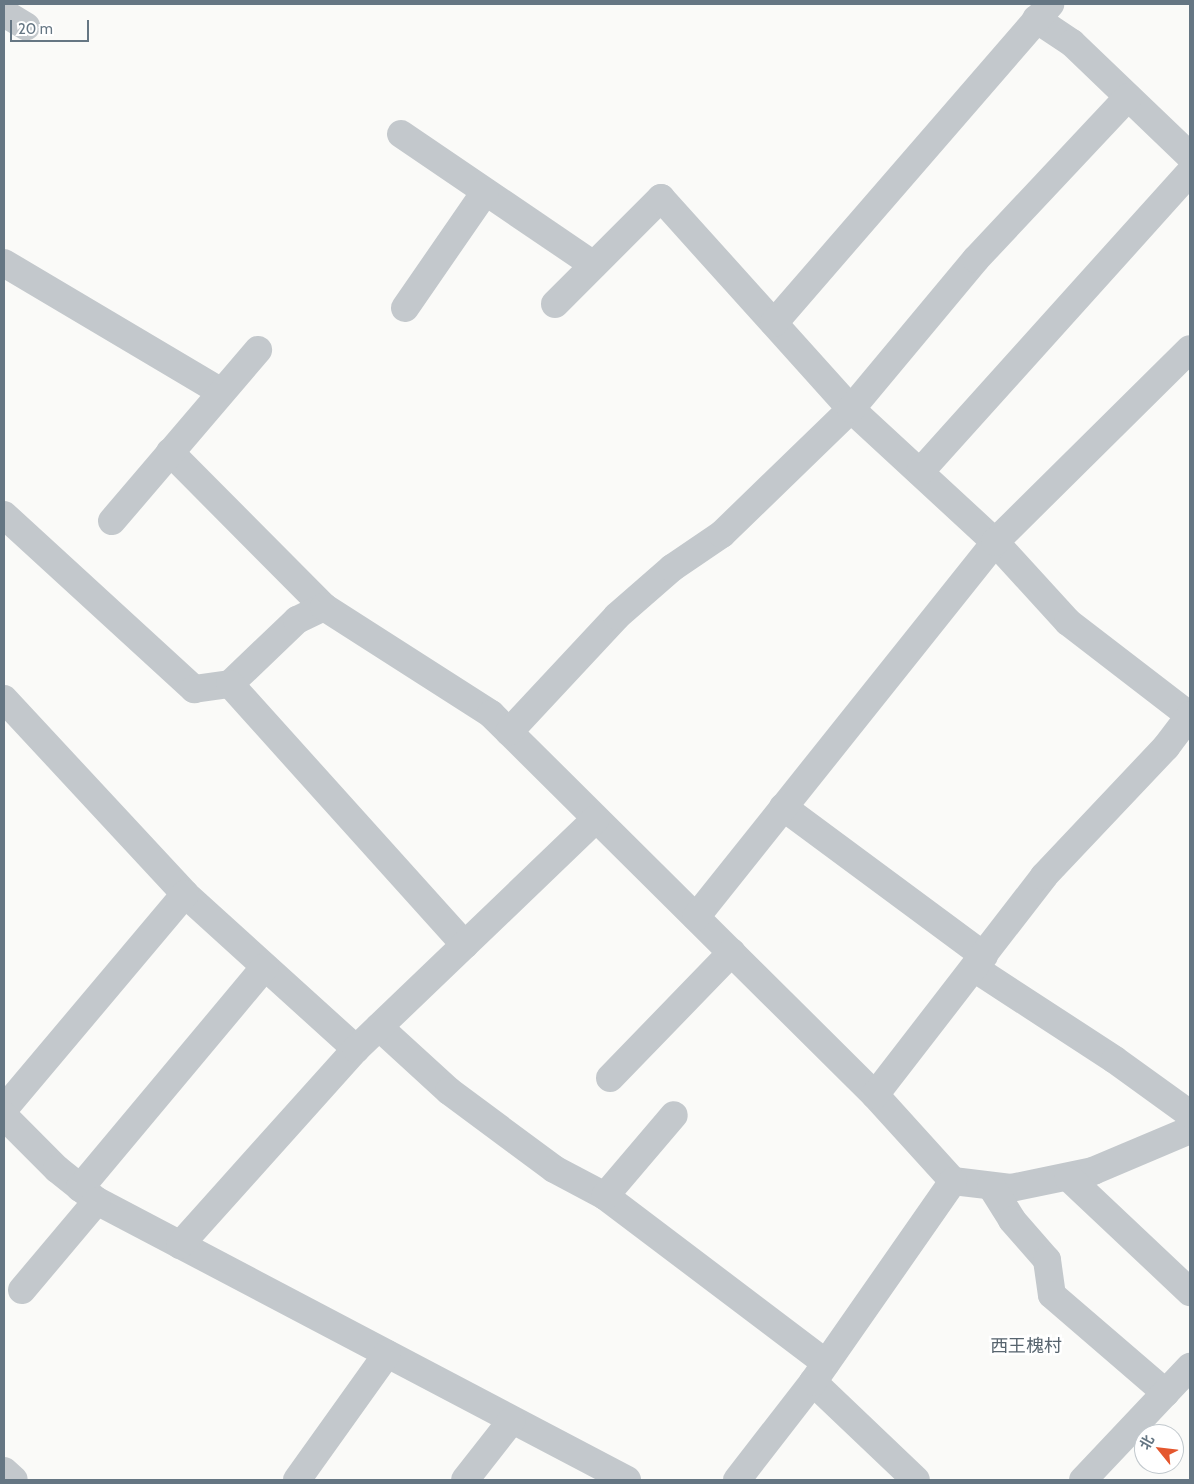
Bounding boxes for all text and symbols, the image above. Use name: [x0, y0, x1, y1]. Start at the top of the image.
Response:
scale bar: [12, 10, 91, 42]
text: 20 m: [18, 20, 53, 38]
district label: 西王槐村: [990, 1335, 1062, 1357]
north arrow: [1134, 1424, 1184, 1474]
text: 北: [1135, 1432, 1158, 1453]

